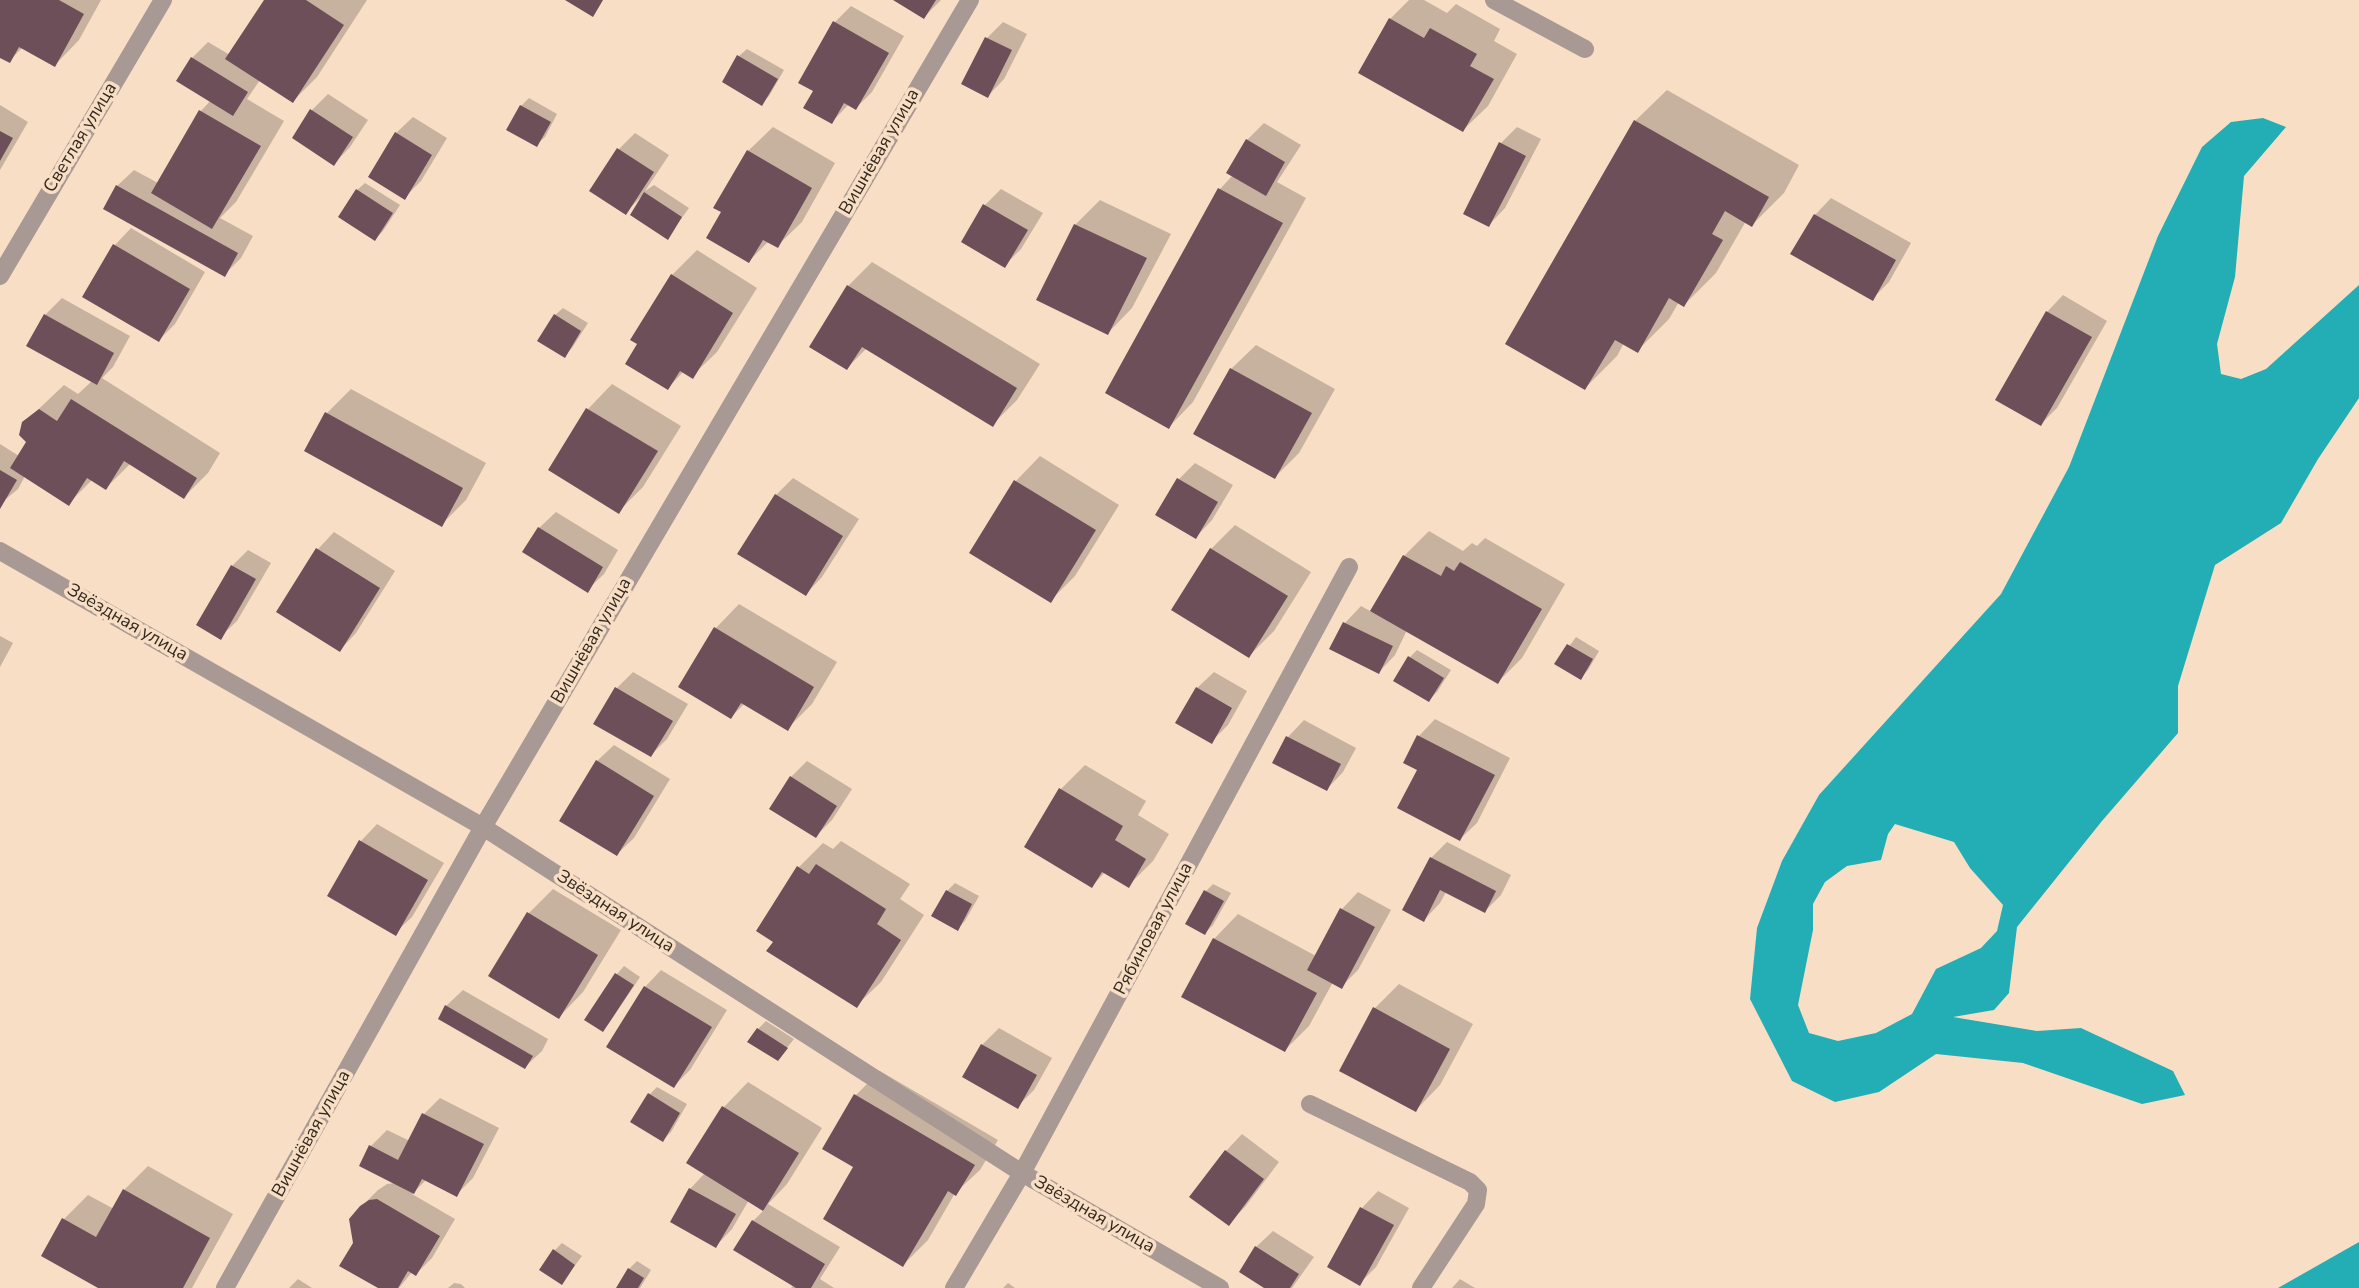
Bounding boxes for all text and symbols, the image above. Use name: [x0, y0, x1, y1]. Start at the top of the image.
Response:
street label: Светлая улица: [40, 79, 122, 197]
street label: Вишнёвая улица: [835, 85, 925, 219]
street label: Вишнёвая улица: [547, 574, 637, 708]
street label: Звёздная улица: [63, 580, 191, 666]
street label: Рябиновая улица: [1110, 859, 1198, 999]
street label: Звёздная улица: [552, 866, 678, 958]
street label: Вишнёвая улица: [268, 1067, 356, 1201]
street label: Звёздная улица: [1030, 1172, 1158, 1258]

